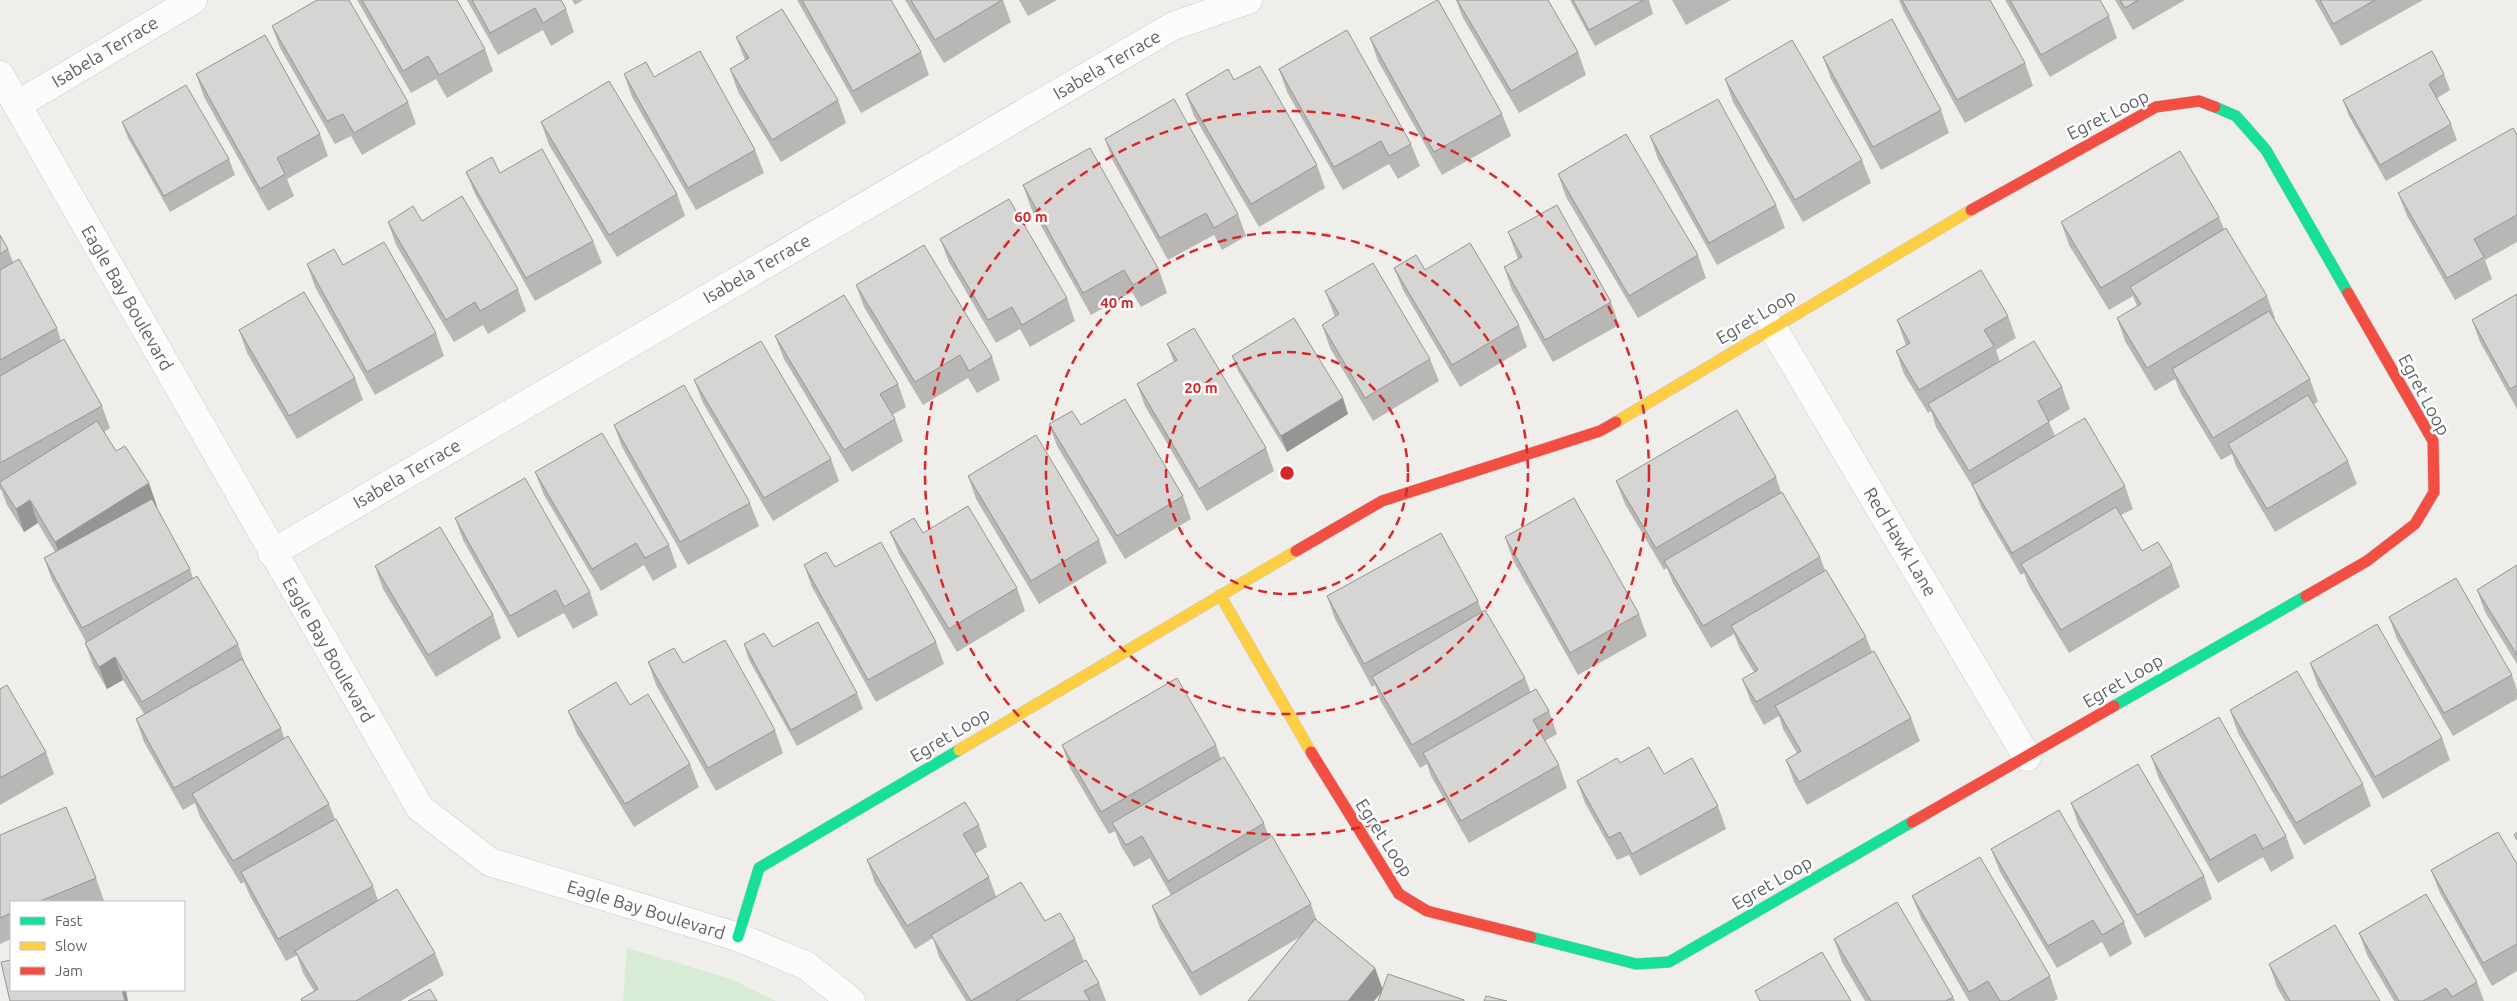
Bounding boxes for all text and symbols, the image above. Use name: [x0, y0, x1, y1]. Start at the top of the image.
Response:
street label: Isabela Terrace: [48, 12, 161, 91]
street label: Isabela Terrace: [1049, 25, 1164, 103]
street label: Egret Loop: [2063, 85, 2152, 143]
text: 60 m: [1014, 208, 1048, 225]
street label: Eagle Bay Boulevard: [78, 221, 178, 374]
street label: Isabela Terrace: [699, 229, 814, 307]
street label: Egret Loop: [1712, 285, 1799, 348]
text: 40 m: [1100, 294, 1134, 311]
street label: Egret Loop: [2395, 351, 2455, 438]
text: 20 m: [1184, 379, 1218, 396]
street label: Isabela Terrace: [349, 434, 464, 512]
centre of rings: [1278, 464, 1296, 482]
street label: Red Hawk Lane: [1861, 483, 1941, 600]
street label: Eagle Bay Boulevard: [279, 573, 379, 726]
street label: Egret Loop: [2079, 649, 2166, 711]
street label: Egret Loop: [906, 703, 993, 766]
street label: Egret Loop: [1352, 795, 1417, 880]
street label: Egret Loop: [1728, 851, 1815, 913]
street label: Eagle Bay Boulevard: [565, 875, 728, 943]
legend: [10, 901, 185, 991]
text: Fast: [55, 912, 83, 929]
text: Slow: [55, 937, 88, 954]
text: Jam: [55, 962, 83, 979]

